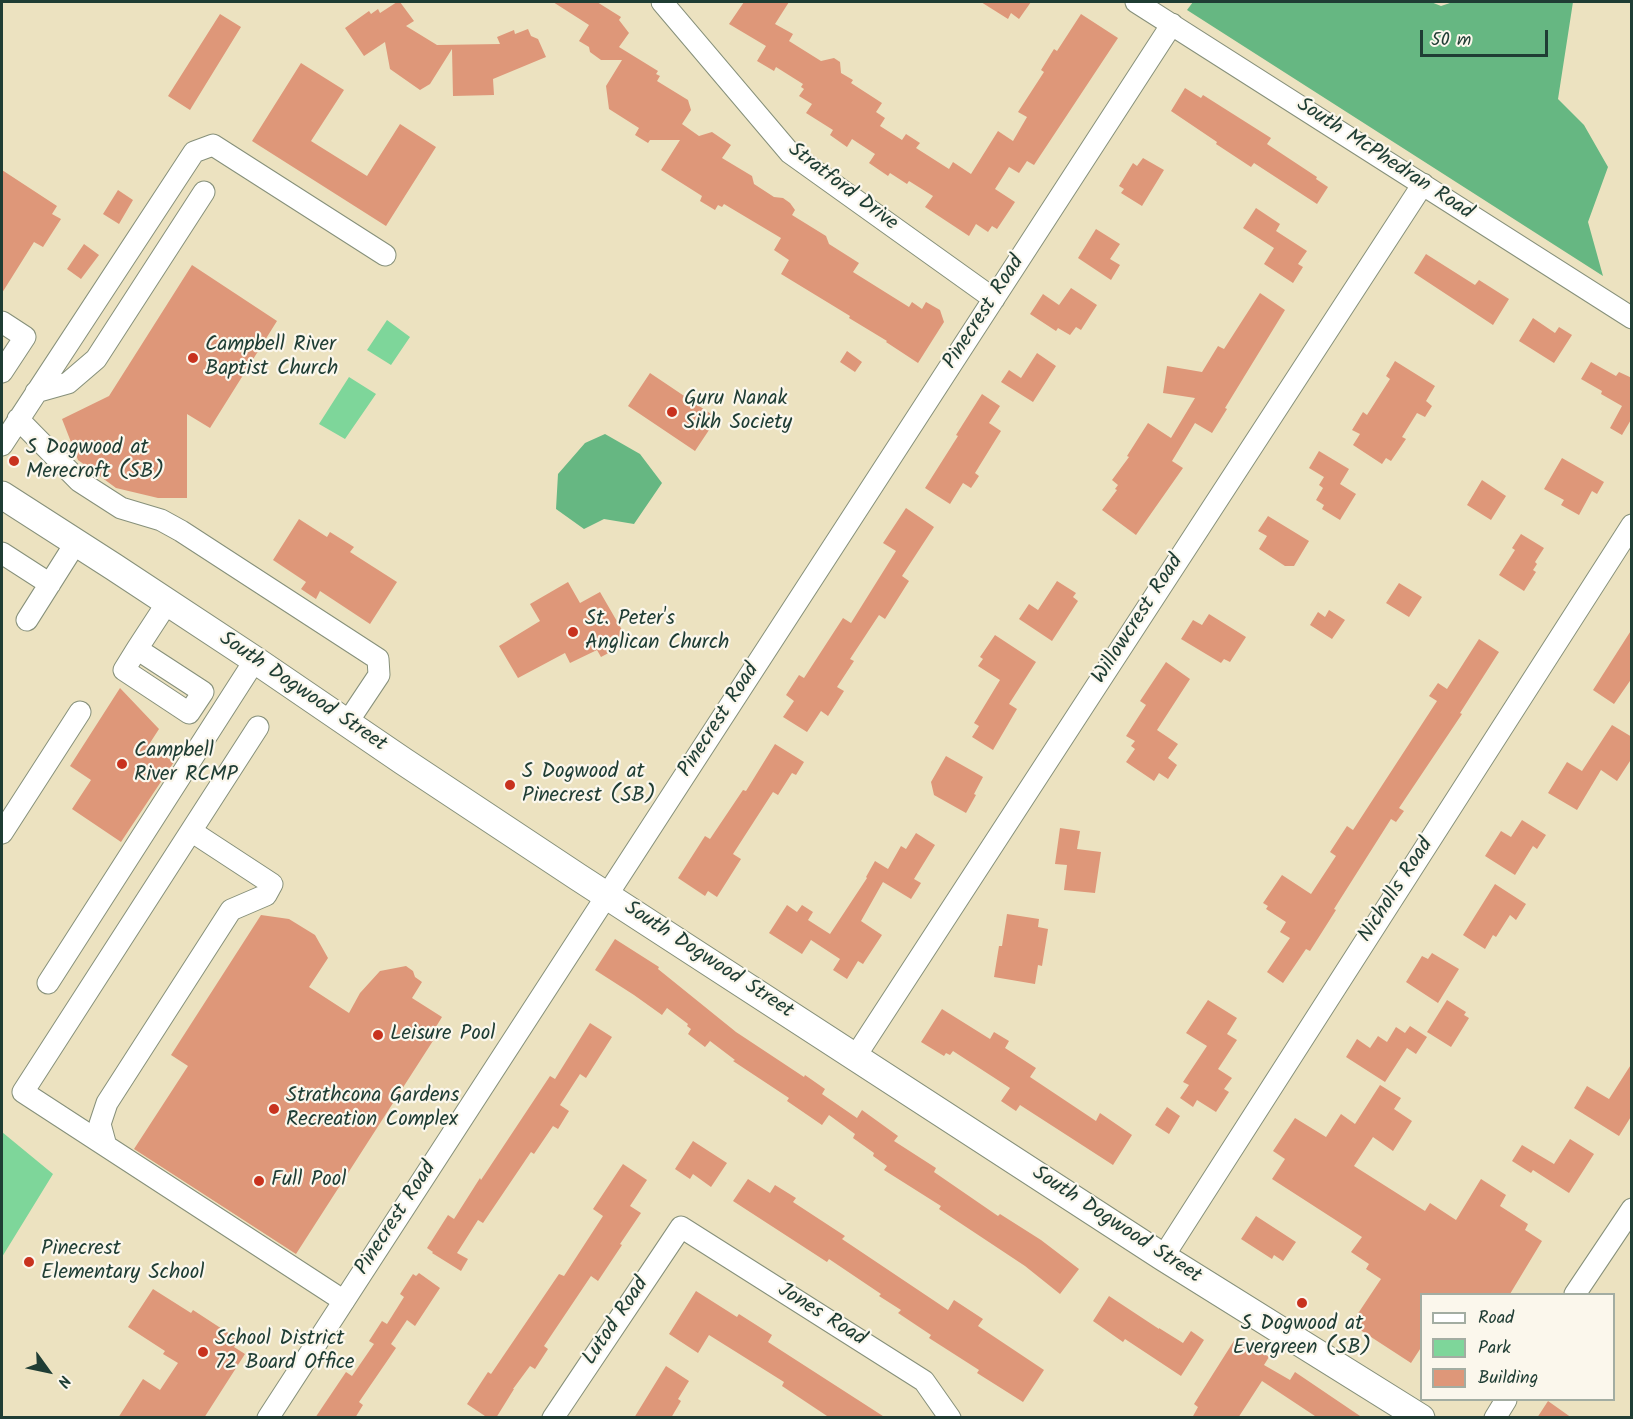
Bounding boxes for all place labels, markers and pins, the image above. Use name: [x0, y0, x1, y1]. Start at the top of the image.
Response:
place label: Campbell River Baptist Church: [205, 333, 338, 383]
marker: Campbell River Baptist Church: [186, 351, 200, 365]
place label: Guru Nanak Sikh Society: [684, 387, 792, 437]
marker: Guru Nanak Sikh Society: [665, 405, 679, 419]
place label: S Dogwood at Merecroft (SB): [26, 436, 164, 486]
marker: S Dogwood at Merecroft (SB): [7, 454, 21, 468]
place label: St. Peter's Anglican Church: [585, 607, 729, 657]
marker: St. Peter's Anglican Church: [566, 625, 580, 639]
place label: Campbell River RCMP: [134, 739, 238, 789]
marker: Campbell River RCMP: [115, 757, 129, 771]
place label: S Dogwood at Pinecrest (SB): [522, 760, 656, 810]
marker: S Dogwood at Pinecrest (SB): [503, 778, 517, 792]
place label: Leisure Pool: [390, 1022, 495, 1048]
marker: Leisure Pool: [371, 1028, 385, 1042]
place label: Strathcona Gardens Recreation Complex: [286, 1084, 459, 1134]
marker: Strathcona Gardens Recreation Complex: [267, 1102, 281, 1116]
place label: Full Pool: [271, 1168, 346, 1194]
marker: Full Pool: [252, 1174, 266, 1188]
place label: Pinecrest Elementary School: [41, 1237, 204, 1287]
marker: Pinecrest Elementary School: [22, 1255, 36, 1269]
marker: S Dogwood at Evergreen (SB): [1295, 1296, 1309, 1310]
place label: S Dogwood at Evergreen (SB): [1233, 1312, 1371, 1362]
place label: School District 72 Board Office: [215, 1327, 355, 1377]
marker: School District 72 Board Office: [196, 1345, 210, 1359]

